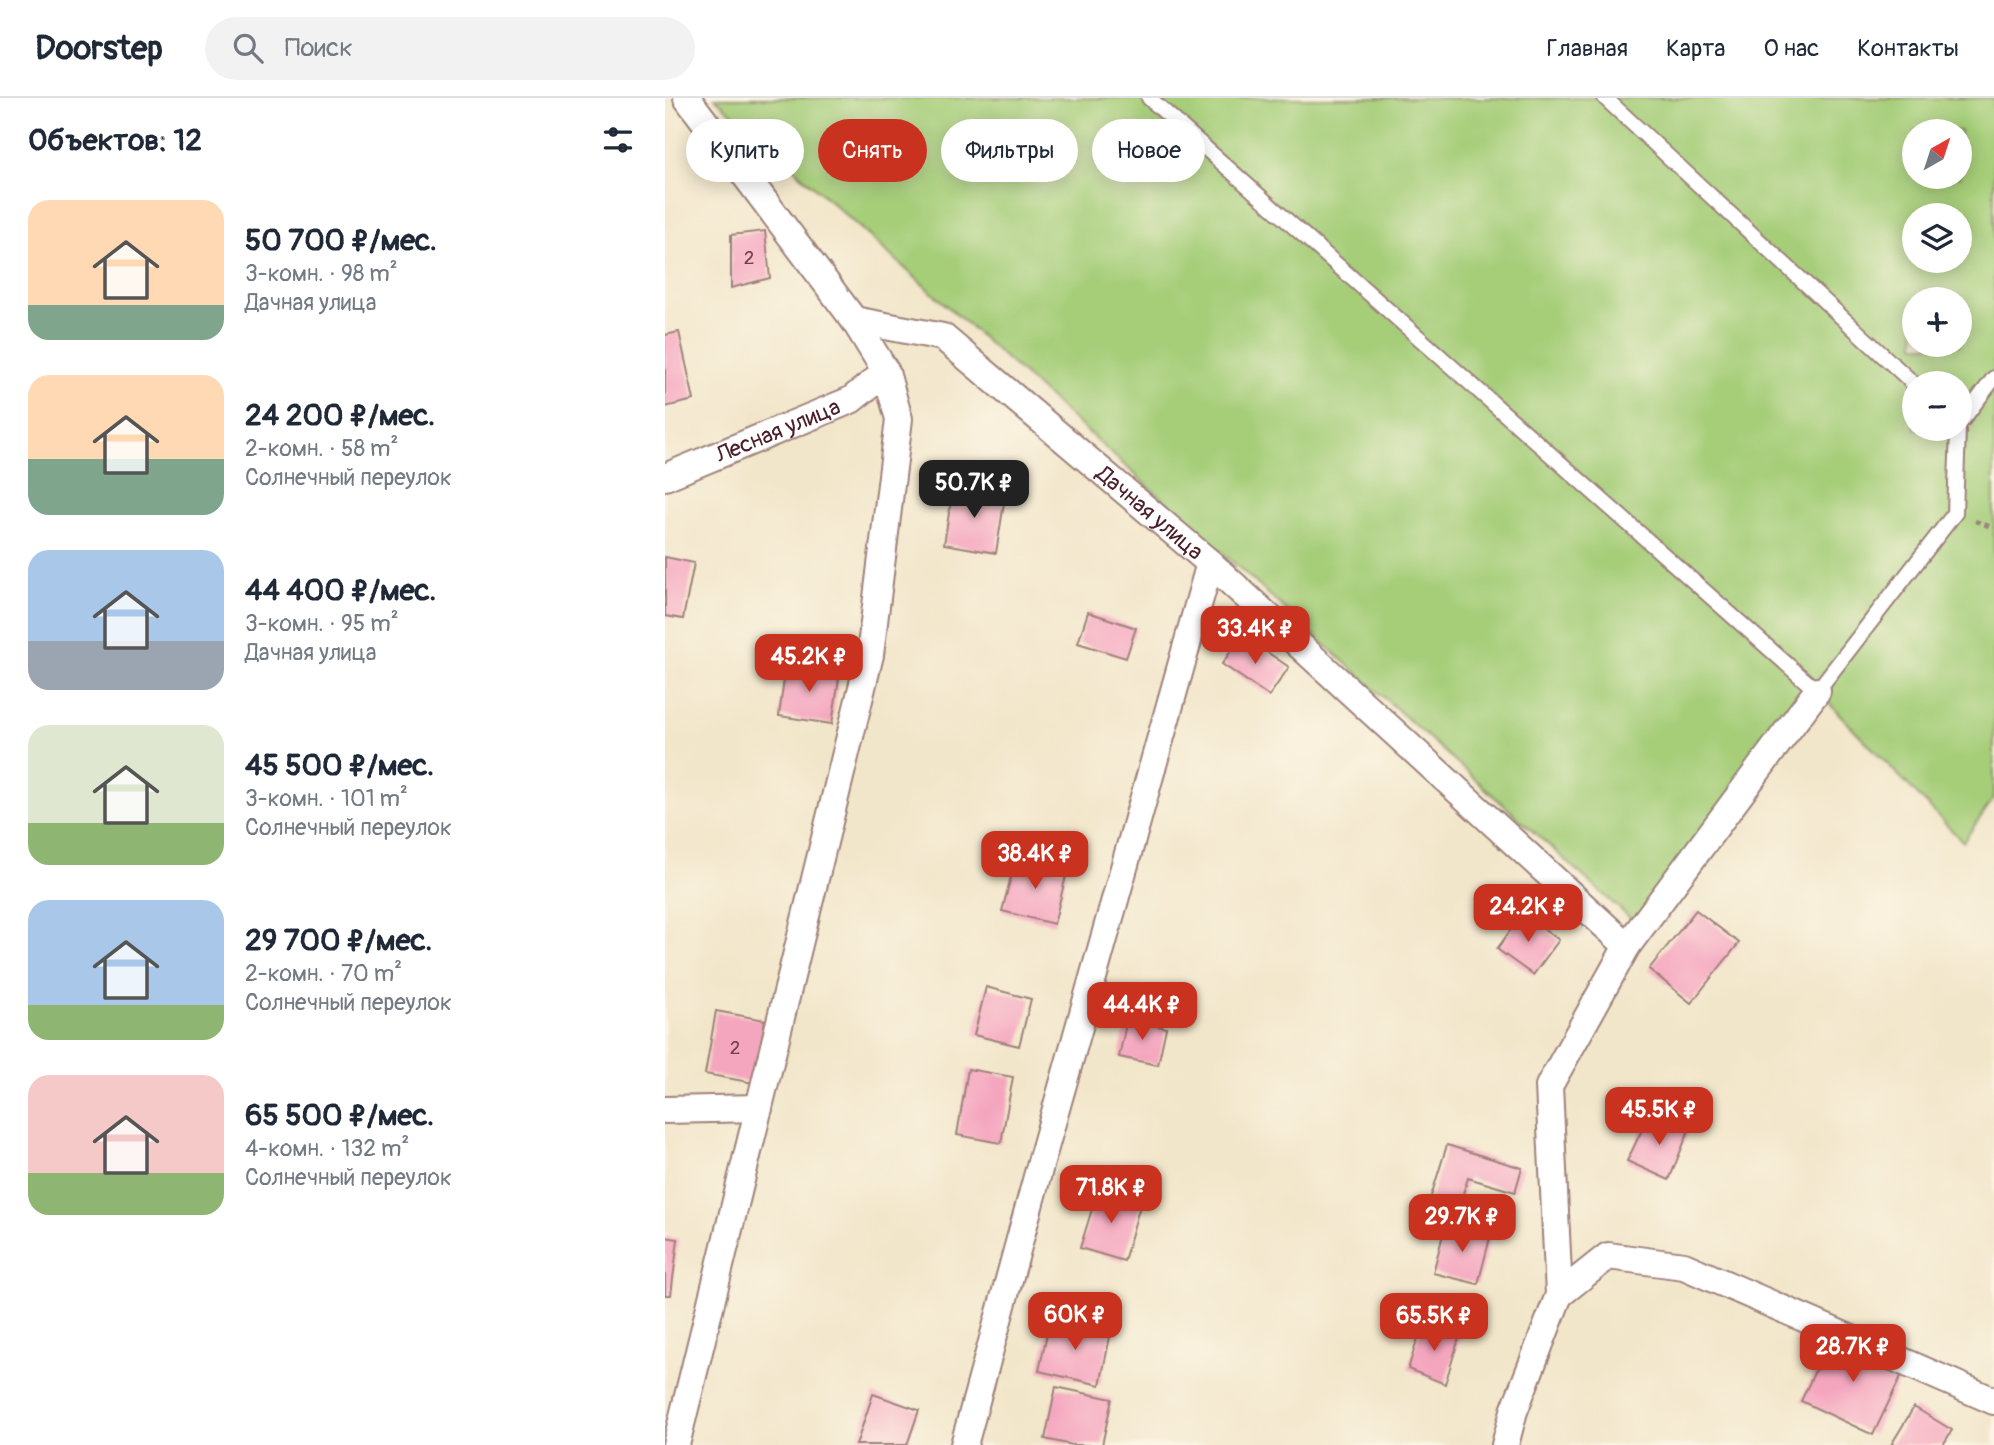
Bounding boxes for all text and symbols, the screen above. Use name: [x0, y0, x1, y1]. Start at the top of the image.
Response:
search box: [205, 17, 695, 80]
text: Doorstep: [35, 28, 163, 69]
icon: search: [229, 29, 267, 67]
text: Поиск: [285, 32, 353, 64]
text: Главная: [1547, 34, 1628, 63]
text: Карта: [1666, 34, 1726, 63]
text: О нас: [1764, 34, 1819, 63]
text: Контакты: [1857, 34, 1959, 63]
chip: Купить: [686, 119, 804, 182]
chip: Снять: [818, 119, 927, 182]
chip: Фильтры: [941, 119, 1078, 182]
chip: Новое: [1092, 119, 1205, 182]
north arrow: [1902, 119, 1972, 189]
map controls: [1902, 119, 1972, 441]
icon: filters: [599, 121, 637, 159]
text: Объектов: 12: [28, 122, 202, 159]
button: layers: [1902, 203, 1972, 273]
text: 50 700 ₽/мес.: [245, 222, 437, 259]
icon: home: [84, 228, 168, 312]
house number: 2: [744, 246, 754, 270]
text: 3-комн. · 98 m²: [245, 259, 398, 288]
button: +: [1902, 287, 1972, 357]
text: Дачная улица: [245, 288, 376, 317]
button: −: [1902, 371, 1972, 441]
street label: Лесная улица: [710, 392, 845, 470]
text: 24 200 ₽/мес.: [245, 397, 435, 434]
icon: home: [84, 403, 168, 487]
text: 2-комн. · 58 m²: [245, 434, 398, 463]
street label: Дачная улица: [1090, 459, 1209, 566]
pin: 50.7K ₽: [909, 460, 1039, 520]
text: Солнечный переулок: [245, 463, 452, 492]
text: 50.7K ₽: [935, 468, 1013, 497]
text: 44 400 ₽/мес.: [245, 572, 436, 609]
icon: home: [84, 578, 168, 662]
pin: 33.4K ₽: [1190, 606, 1320, 666]
text: 3-комн. · 95 m²: [245, 609, 399, 638]
text: 33.4K ₽: [1217, 614, 1293, 643]
pin: 45.2K ₽: [744, 634, 874, 694]
text: Дачная улица: [245, 638, 376, 667]
text: 45.2K ₽: [771, 642, 847, 671]
text: 45 500 ₽/мес.: [245, 747, 434, 784]
icon: home: [84, 753, 168, 837]
text: 3-комн. · 101 m²: [245, 784, 408, 813]
text: Солнечный переулок: [245, 813, 452, 842]
pin: 38.4K ₽: [970, 832, 1100, 891]
text: 38.4K ₽: [997, 839, 1073, 868]
pin: 24.2K ₽: [1463, 884, 1593, 944]
text: 24.2K ₽: [1490, 892, 1566, 921]
text: 29 700 ₽/мес.: [245, 922, 432, 959]
icon: home: [84, 928, 168, 1012]
text: 2-комн. · 70 m²: [245, 959, 402, 988]
pin: 44.4K ₽: [1077, 982, 1207, 1042]
text: Солнечный переулок: [245, 988, 452, 1017]
text: 44.4K ₽: [1103, 990, 1181, 1019]
house number: 2: [730, 1036, 740, 1060]
pin: 45.5K ₽: [1594, 1088, 1724, 1147]
text: 45.5K ₽: [1621, 1095, 1697, 1124]
text: 65 500 ₽/мес.: [245, 1097, 434, 1134]
icon: home: [84, 1103, 168, 1187]
text: 4-комн. · 132 m²: [245, 1134, 409, 1163]
text: Солнечный переулок: [245, 1163, 452, 1192]
pin: 71.8K ₽: [1046, 1166, 1176, 1225]
text: 71.8K ₽: [1076, 1173, 1146, 1202]
pin: 29.7K ₽: [1397, 1194, 1527, 1254]
text: 29.7K ₽: [1425, 1202, 1499, 1231]
pin: 60K ₽: [1026, 1292, 1124, 1352]
pin: 65.5K ₽: [1369, 1294, 1499, 1353]
text: 60K ₽: [1044, 1300, 1106, 1329]
text: 65.5K ₽: [1396, 1301, 1472, 1330]
pin: 28.7K ₽: [1788, 1324, 1918, 1384]
text: 28.7K ₽: [1816, 1332, 1890, 1361]

